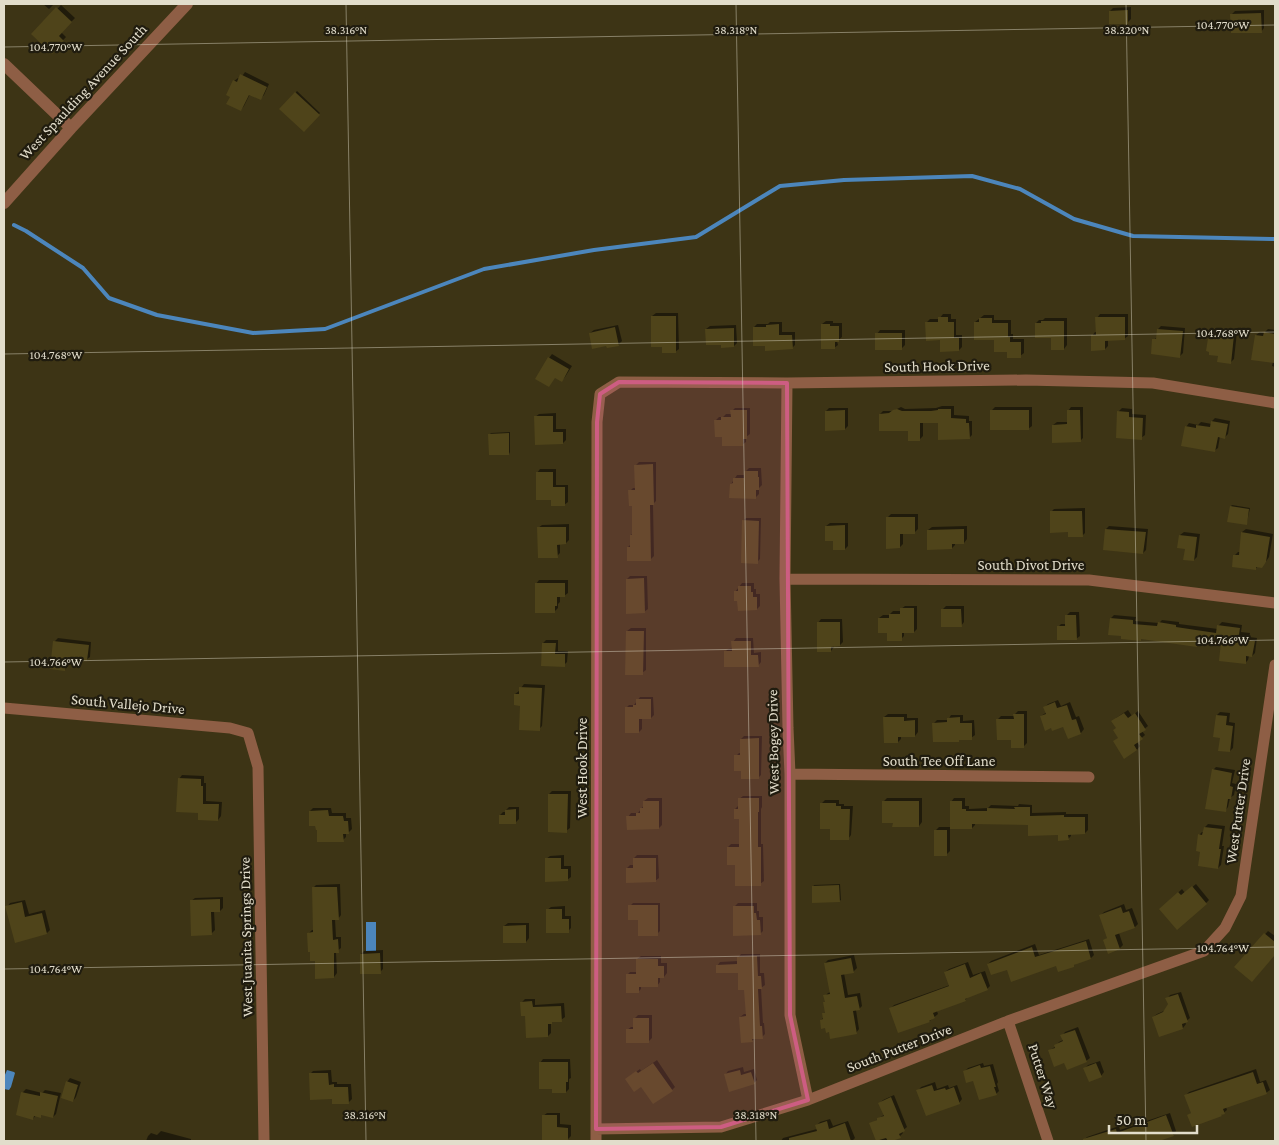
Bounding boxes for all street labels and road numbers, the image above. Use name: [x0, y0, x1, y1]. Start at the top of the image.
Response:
street label: West Spaulding Avenue South: [16, 21, 151, 164]
street label: South Hook Drive: [884, 357, 990, 375]
street label: South Divot Drive: [978, 557, 1085, 573]
street label: West Bogey Drive: [764, 689, 783, 795]
street label: South Vallejo Drive: [70, 691, 186, 718]
street label: West Hook Drive: [574, 717, 590, 818]
street label: South Tee Off Lane: [883, 753, 996, 769]
street label: West Putter Drive: [1223, 757, 1253, 865]
street label: West Juanita Springs Drive: [237, 856, 256, 1017]
street label: South Putter Drive: [844, 1021, 954, 1075]
street label: Putter Way: [1024, 1042, 1061, 1111]

